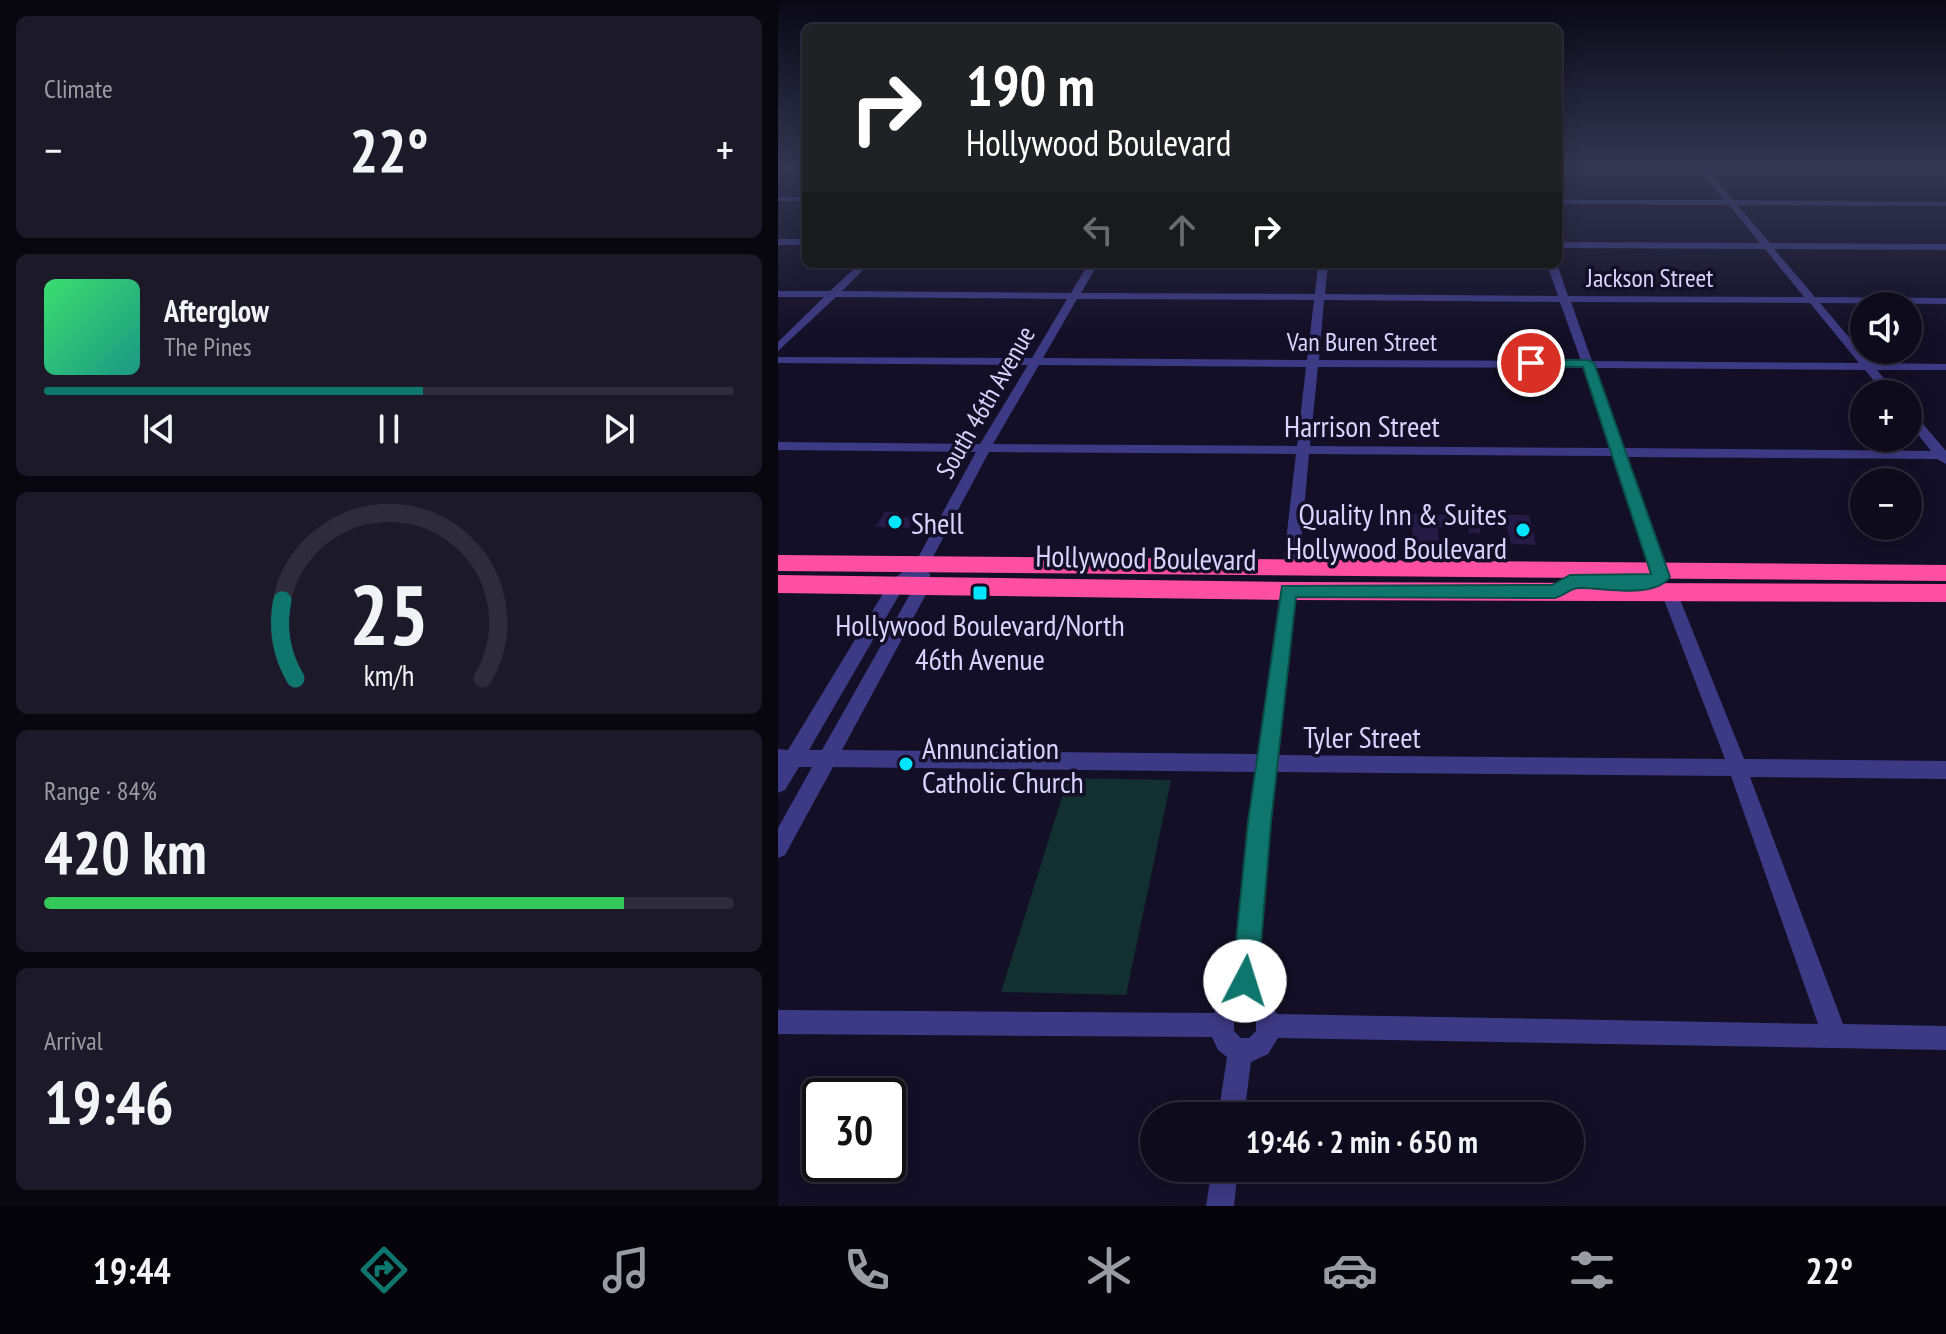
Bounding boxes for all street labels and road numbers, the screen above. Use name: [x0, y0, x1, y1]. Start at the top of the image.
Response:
street label: Jackson Street: [1586, 261, 1713, 294]
street label: South 46th Avenue: [928, 320, 1042, 484]
street label: Van Buren Street: [1286, 325, 1437, 358]
street label: Harrison Street: [1284, 406, 1441, 445]
street label: Hollywood Boulevard: [1035, 536, 1257, 578]
street label: Tyler Street: [1303, 717, 1422, 756]

